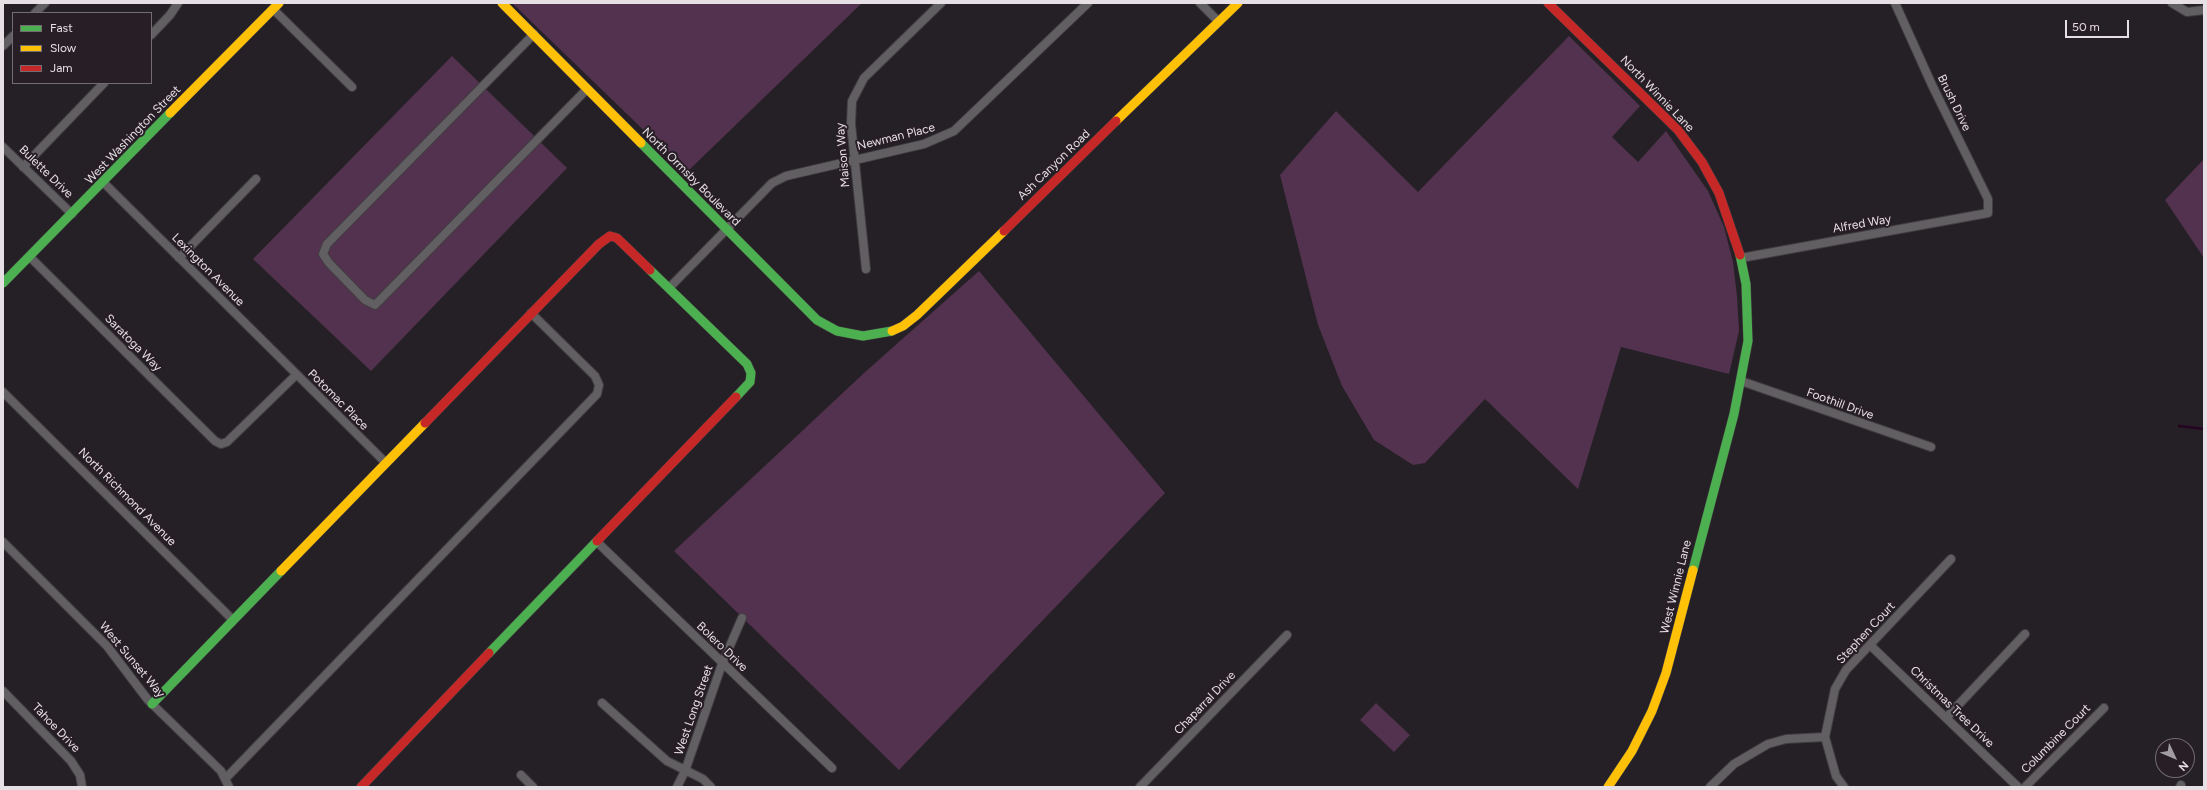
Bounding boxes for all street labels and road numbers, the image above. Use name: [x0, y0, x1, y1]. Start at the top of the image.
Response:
street label: North Winnie Lane: [1617, 53, 1697, 135]
street label: Brush Drive: [1934, 72, 1974, 134]
street label: West Washington Street: [82, 83, 184, 187]
street label: Newman Place: [856, 120, 936, 154]
street label: Maison Way: [833, 122, 853, 188]
street label: North Ormsby Boulevard: [639, 125, 743, 229]
street label: Ash Canyon Road: [1015, 127, 1093, 203]
street label: Bulette Drive: [16, 143, 76, 201]
street label: Alfred Way: [1832, 212, 1892, 236]
street label: Lexington Avenue: [169, 231, 247, 309]
street label: Saratoga Way: [102, 312, 164, 374]
street label: Potomac Place: [305, 367, 371, 433]
street label: Foothill Drive: [1804, 385, 1876, 423]
street label: North Richmond Avenue: [75, 445, 179, 549]
street label: West Winnie Lane: [1657, 539, 1695, 635]
street label: Stephen Court: [1834, 599, 1898, 667]
street label: West Sunset Way: [96, 619, 168, 701]
street label: Bolero Drive: [694, 619, 750, 675]
street label: West Long Street: [672, 663, 716, 757]
street label: Christmas Tree Drive: [1907, 663, 1997, 751]
street label: Chaparral Drive: [1171, 668, 1239, 738]
street label: Tahoe Drive: [29, 700, 83, 756]
street label: Columbine Court: [2018, 701, 2094, 777]

